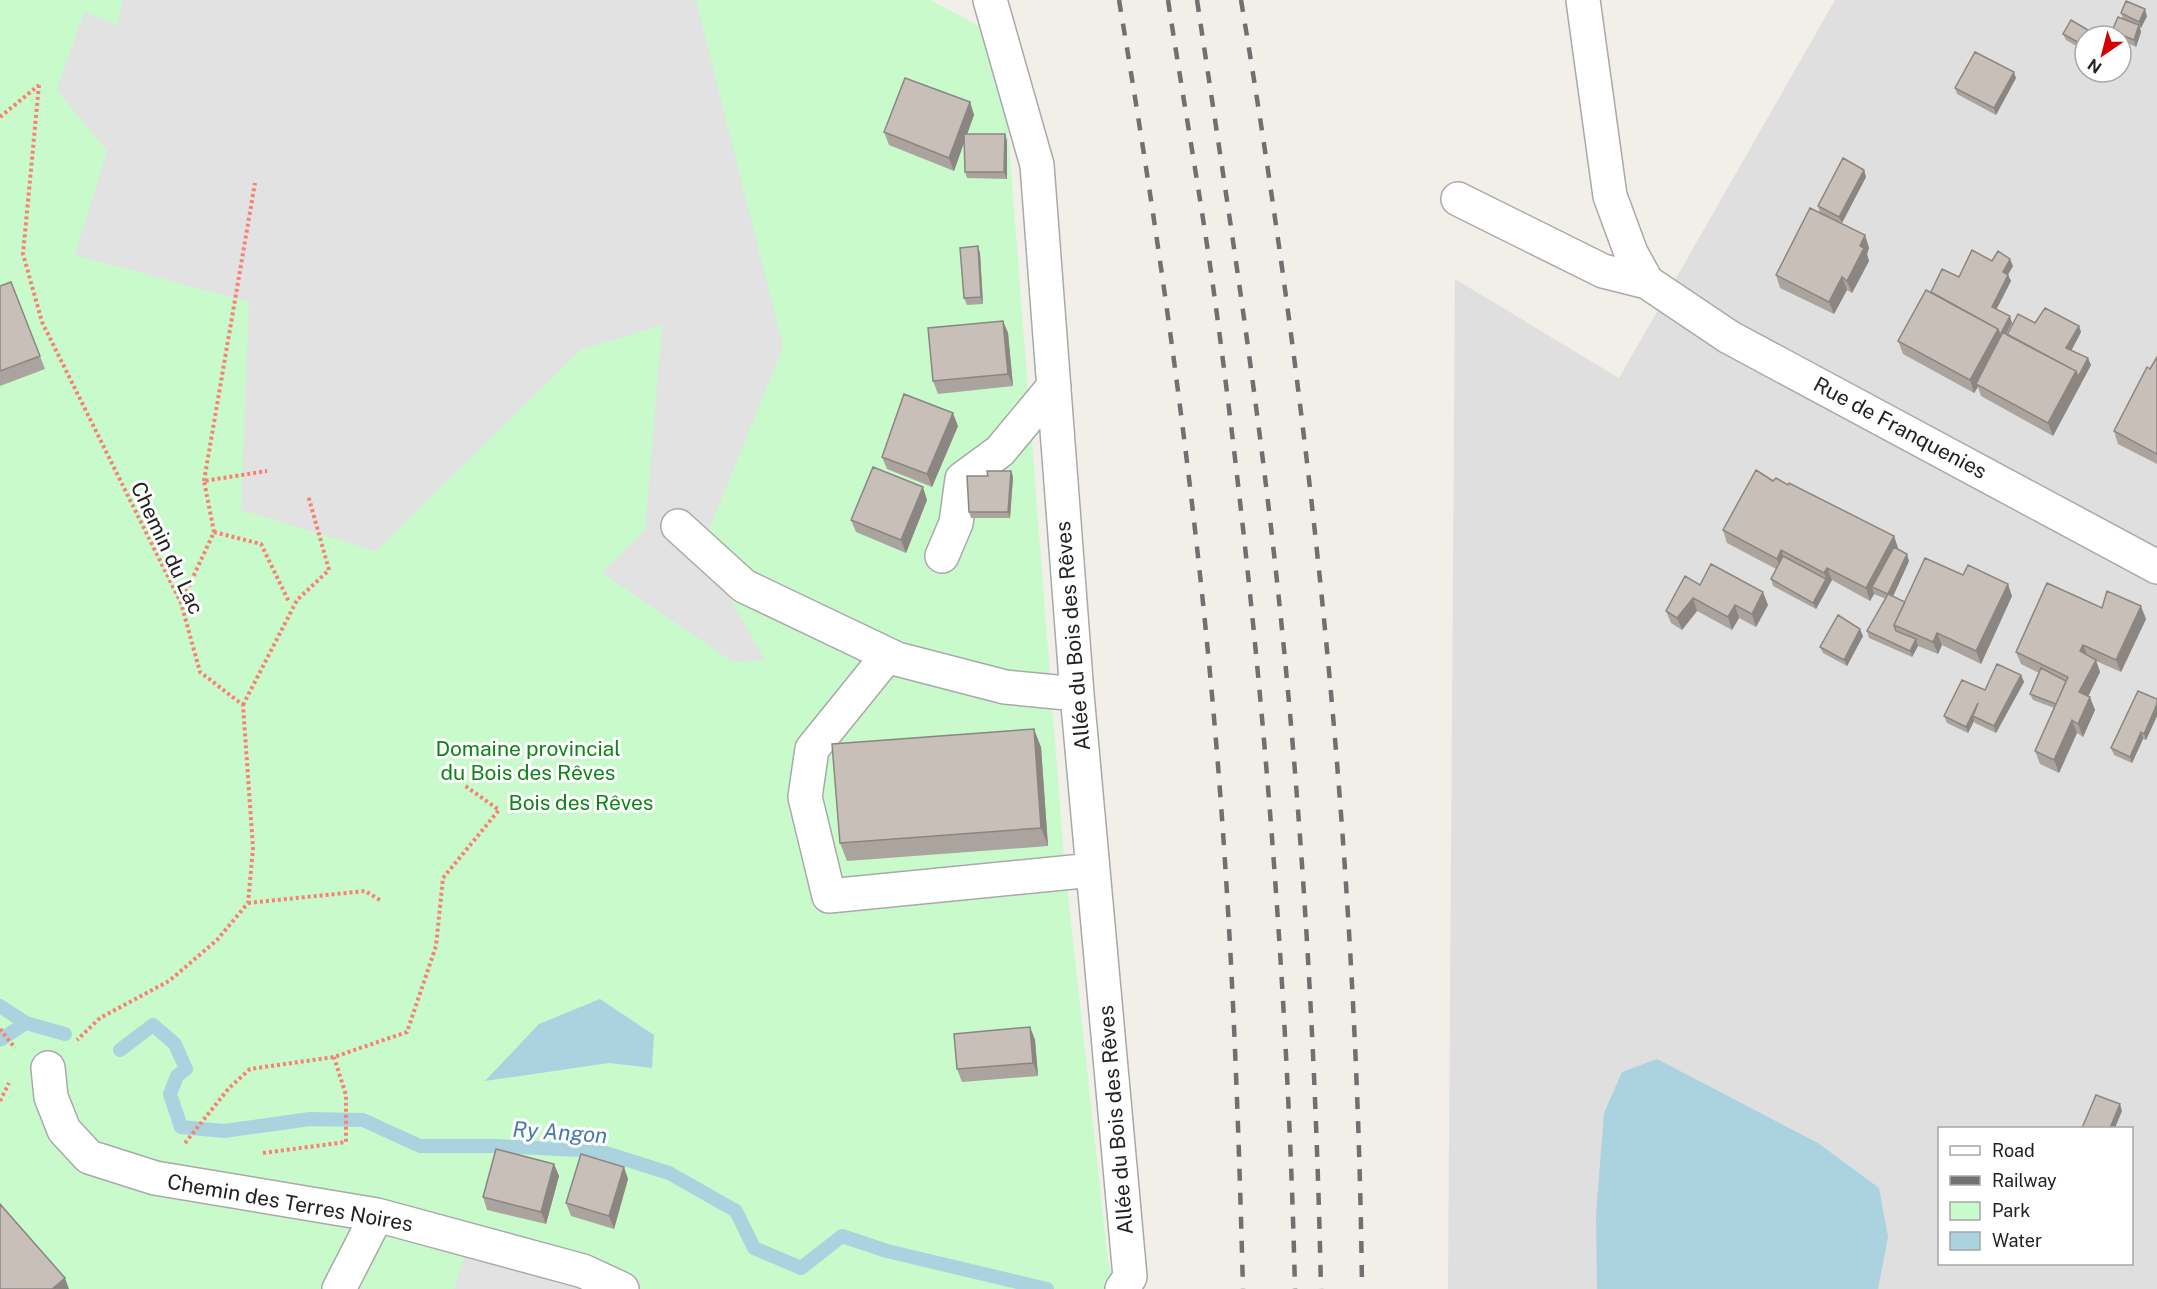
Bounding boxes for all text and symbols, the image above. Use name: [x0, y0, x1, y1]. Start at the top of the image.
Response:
north arrow: [2073, 24, 2133, 84]
text: N: [2084, 55, 2105, 77]
street label: Rue de Franquenies: [1809, 371, 1991, 484]
street label: Chemin du Lac: [126, 477, 209, 618]
street label: Allée du Bois des Rêves: [1050, 520, 1095, 752]
park label: Domaine provincial du Bois des Rêves: [435, 736, 621, 785]
park label: Bois des Rêves: [509, 790, 654, 815]
street label: Allée du Bois des Rêves: [1093, 1004, 1138, 1236]
water label: Ry Angon: [512, 1116, 608, 1148]
legend: [1938, 1127, 2133, 1265]
text: Road: [1992, 1140, 2035, 1161]
street label: Chemin des Terres Noires: [165, 1169, 415, 1236]
text: Railway: [1992, 1170, 2057, 1191]
text: Park: [1992, 1200, 2030, 1221]
text: Water: [1992, 1230, 2042, 1251]

